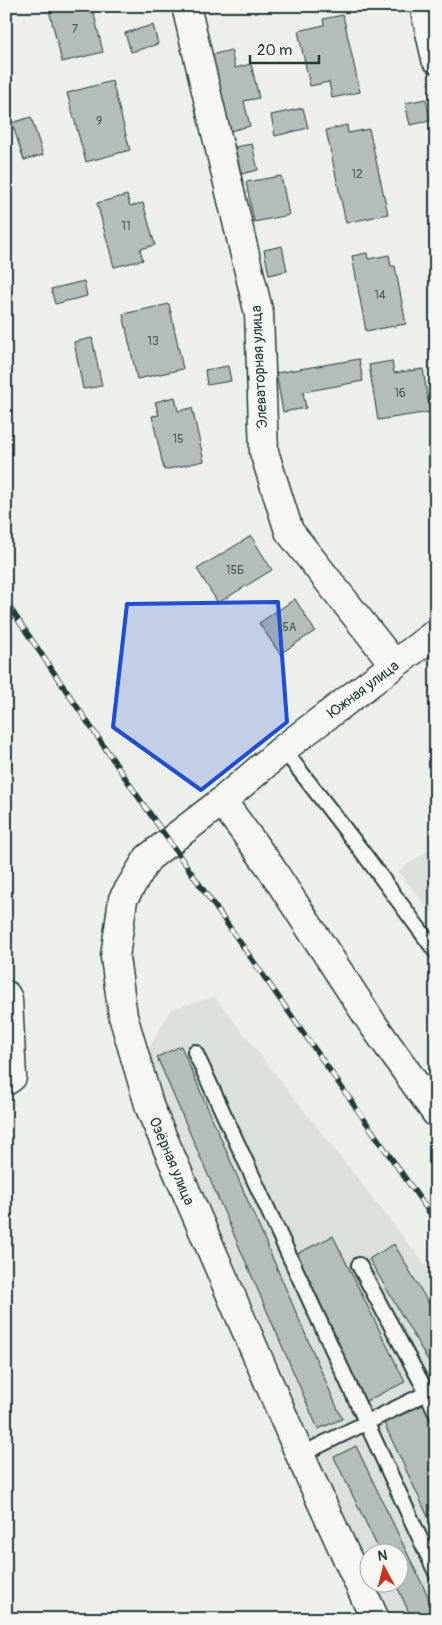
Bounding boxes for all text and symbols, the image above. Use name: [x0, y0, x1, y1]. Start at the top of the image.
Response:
house number: 7: [72, 22, 79, 37]
scale bar: [250, 32, 318, 64]
text: 20 m: [257, 41, 292, 60]
house number: 9: [96, 114, 102, 129]
house number: 12: [351, 167, 363, 182]
house number: 11: [121, 219, 131, 234]
house number: 14: [374, 288, 386, 303]
street label: Элеваторная улица: [247, 305, 272, 429]
house number: 13: [147, 334, 159, 349]
house number: 16: [394, 386, 406, 401]
house number: 15: [172, 432, 184, 447]
house number: 15Б: [226, 563, 244, 578]
house number: 15А: [278, 620, 297, 635]
street label: Южная улица: [324, 656, 403, 722]
street label: Озёрная улица: [144, 1114, 199, 1208]
north arrow: [360, 1542, 410, 1592]
text: N: [377, 1547, 388, 1565]

